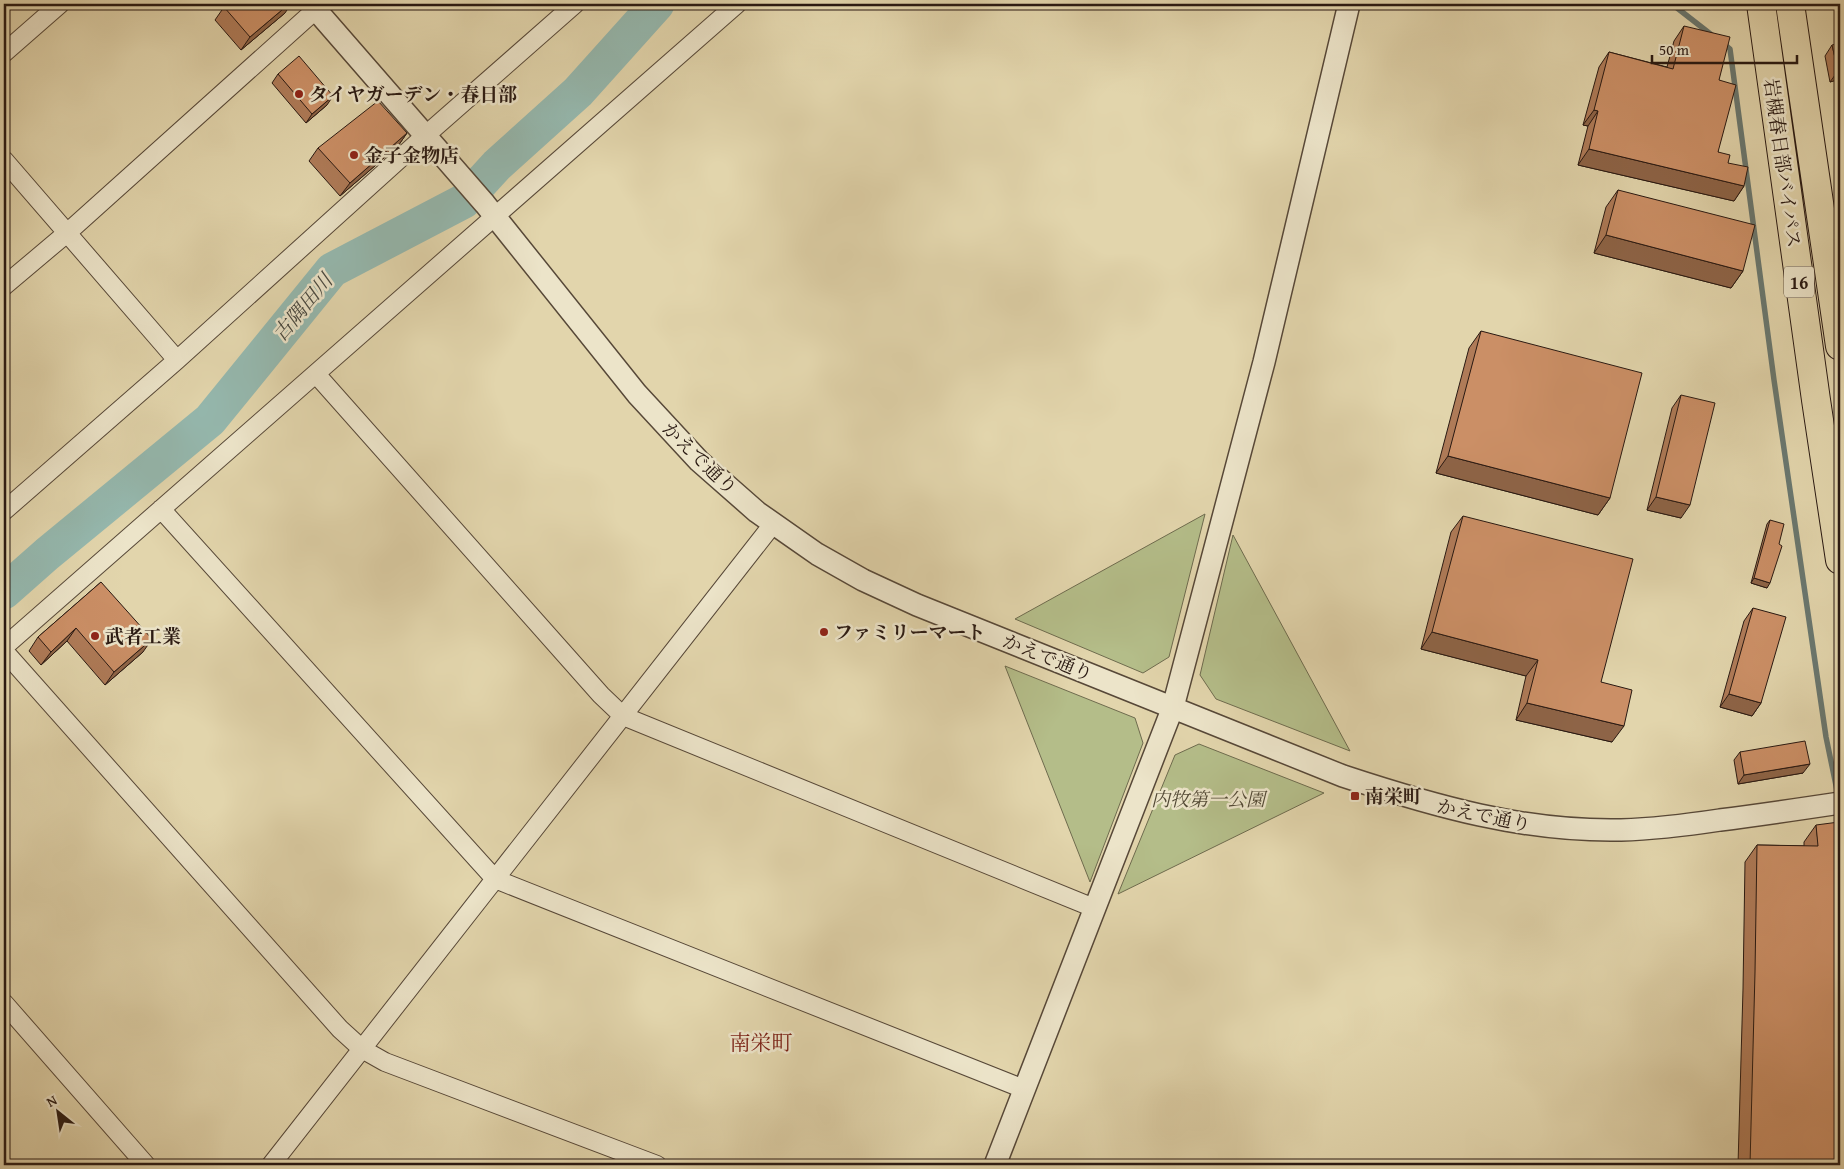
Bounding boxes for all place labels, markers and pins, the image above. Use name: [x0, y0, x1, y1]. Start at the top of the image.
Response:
place label: タイヤガーデン・春日部: [309, 80, 517, 108]
marker: タイヤガーデン・春日部: [293, 88, 305, 100]
place label: 金子金物店: [364, 141, 459, 169]
marker: 金子金物店: [348, 149, 360, 161]
place label: ファミリーマート: [834, 618, 986, 646]
place label: 武者工業: [105, 622, 181, 650]
marker: ファミリーマート: [818, 626, 830, 638]
marker: 武者工業: [89, 630, 101, 642]
place label: 南栄町: [1365, 782, 1422, 810]
marker: 南栄町: [1349, 790, 1361, 802]

